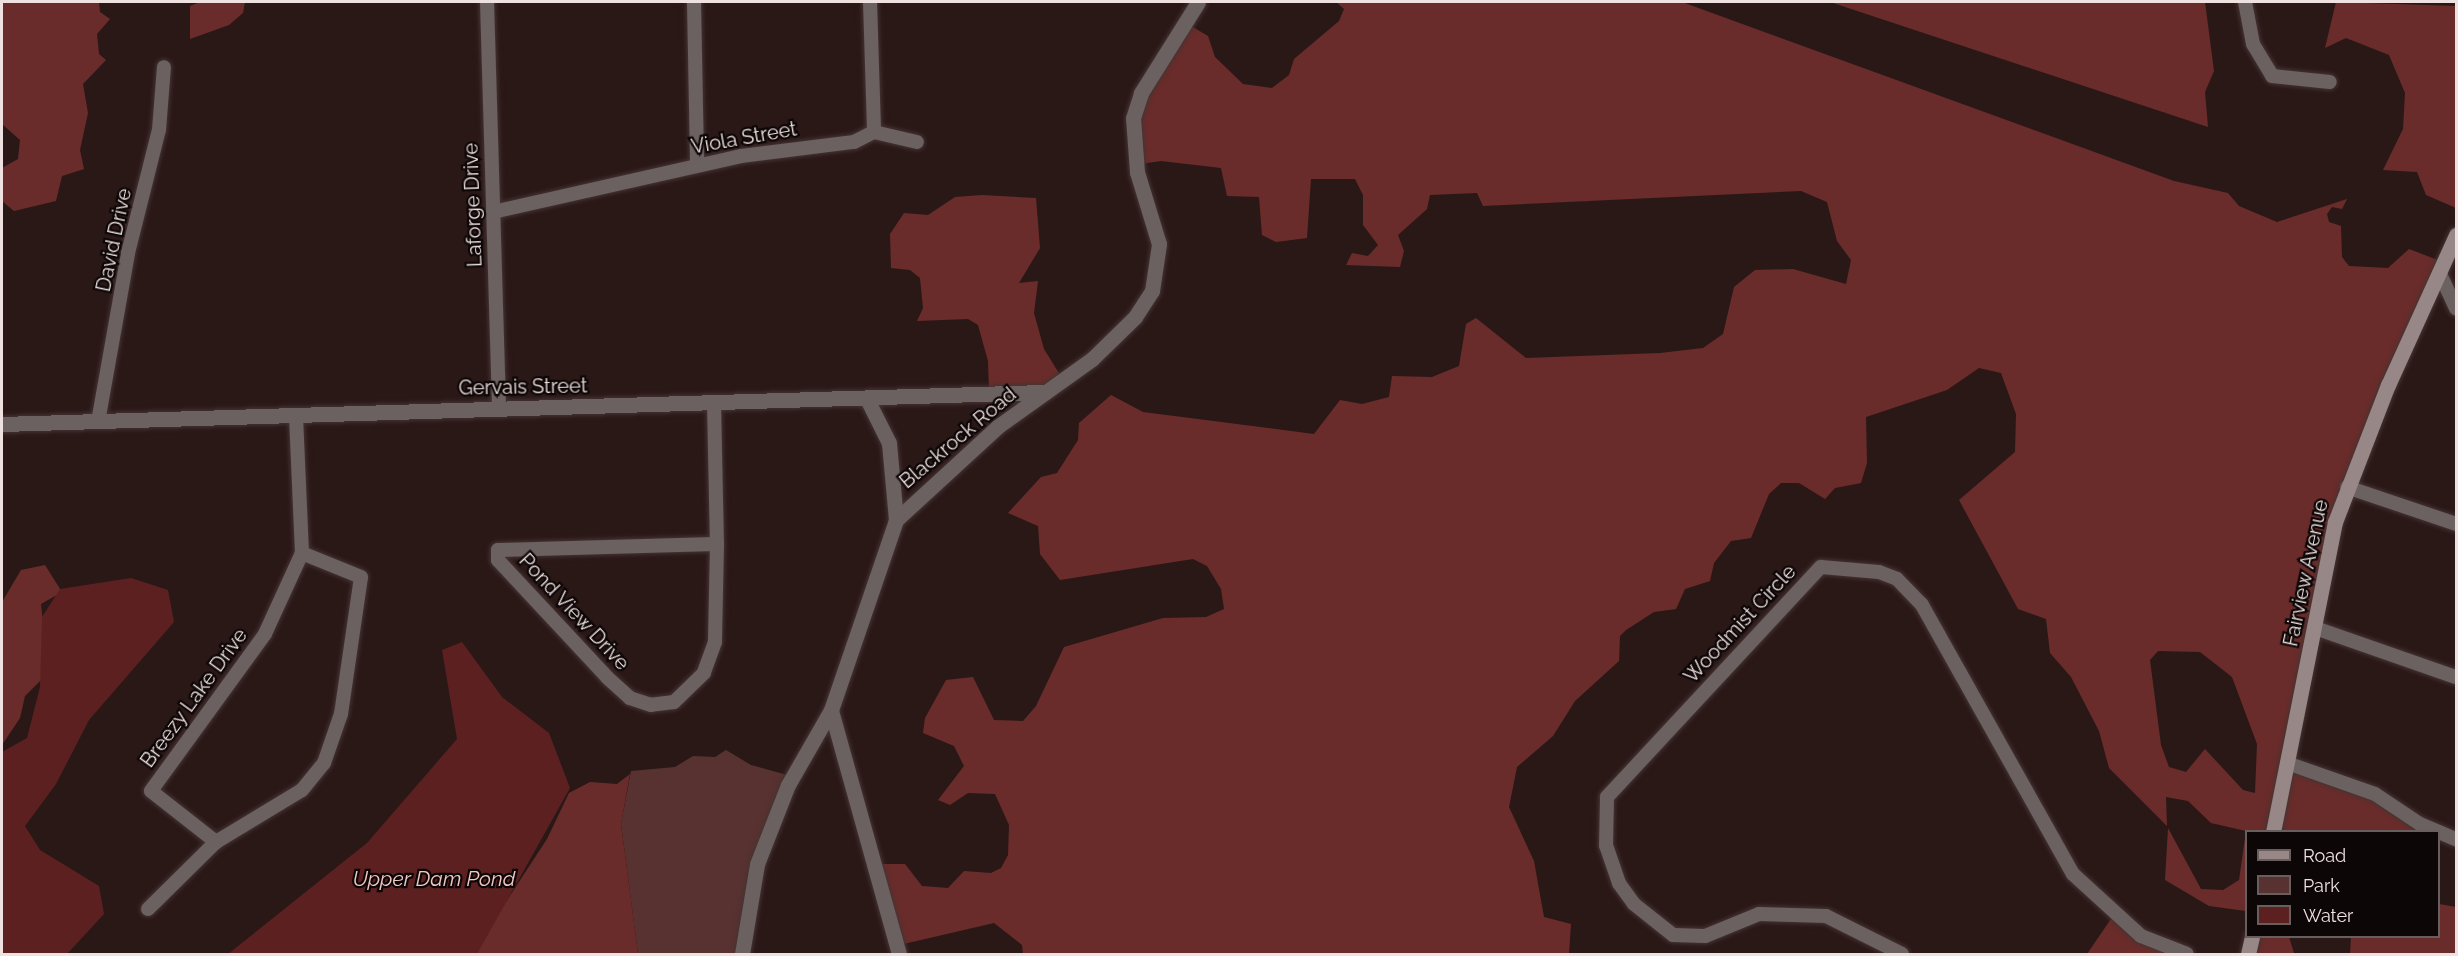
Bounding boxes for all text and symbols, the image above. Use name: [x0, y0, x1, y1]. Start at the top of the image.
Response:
street label: Viola Street: [689, 117, 799, 159]
street label: Laforge Drive: [459, 142, 487, 268]
street label: David Drive: [91, 186, 137, 294]
street label: Gervais Street: [458, 374, 588, 400]
street label: Blackrock Road: [895, 382, 1021, 494]
street label: Fairview Avenue: [2279, 497, 2333, 649]
street label: Pond View Drive: [513, 548, 635, 676]
street label: Woodmist Circle: [1679, 560, 1801, 688]
street label: Breezy Lake Drive: [135, 624, 253, 772]
legend: [2245, 830, 2440, 938]
text: Road: [2303, 845, 2346, 866]
water label: Upper Dam Pond: [352, 866, 516, 892]
text: Park: [2303, 875, 2340, 896]
text: Water: [2303, 905, 2353, 926]

